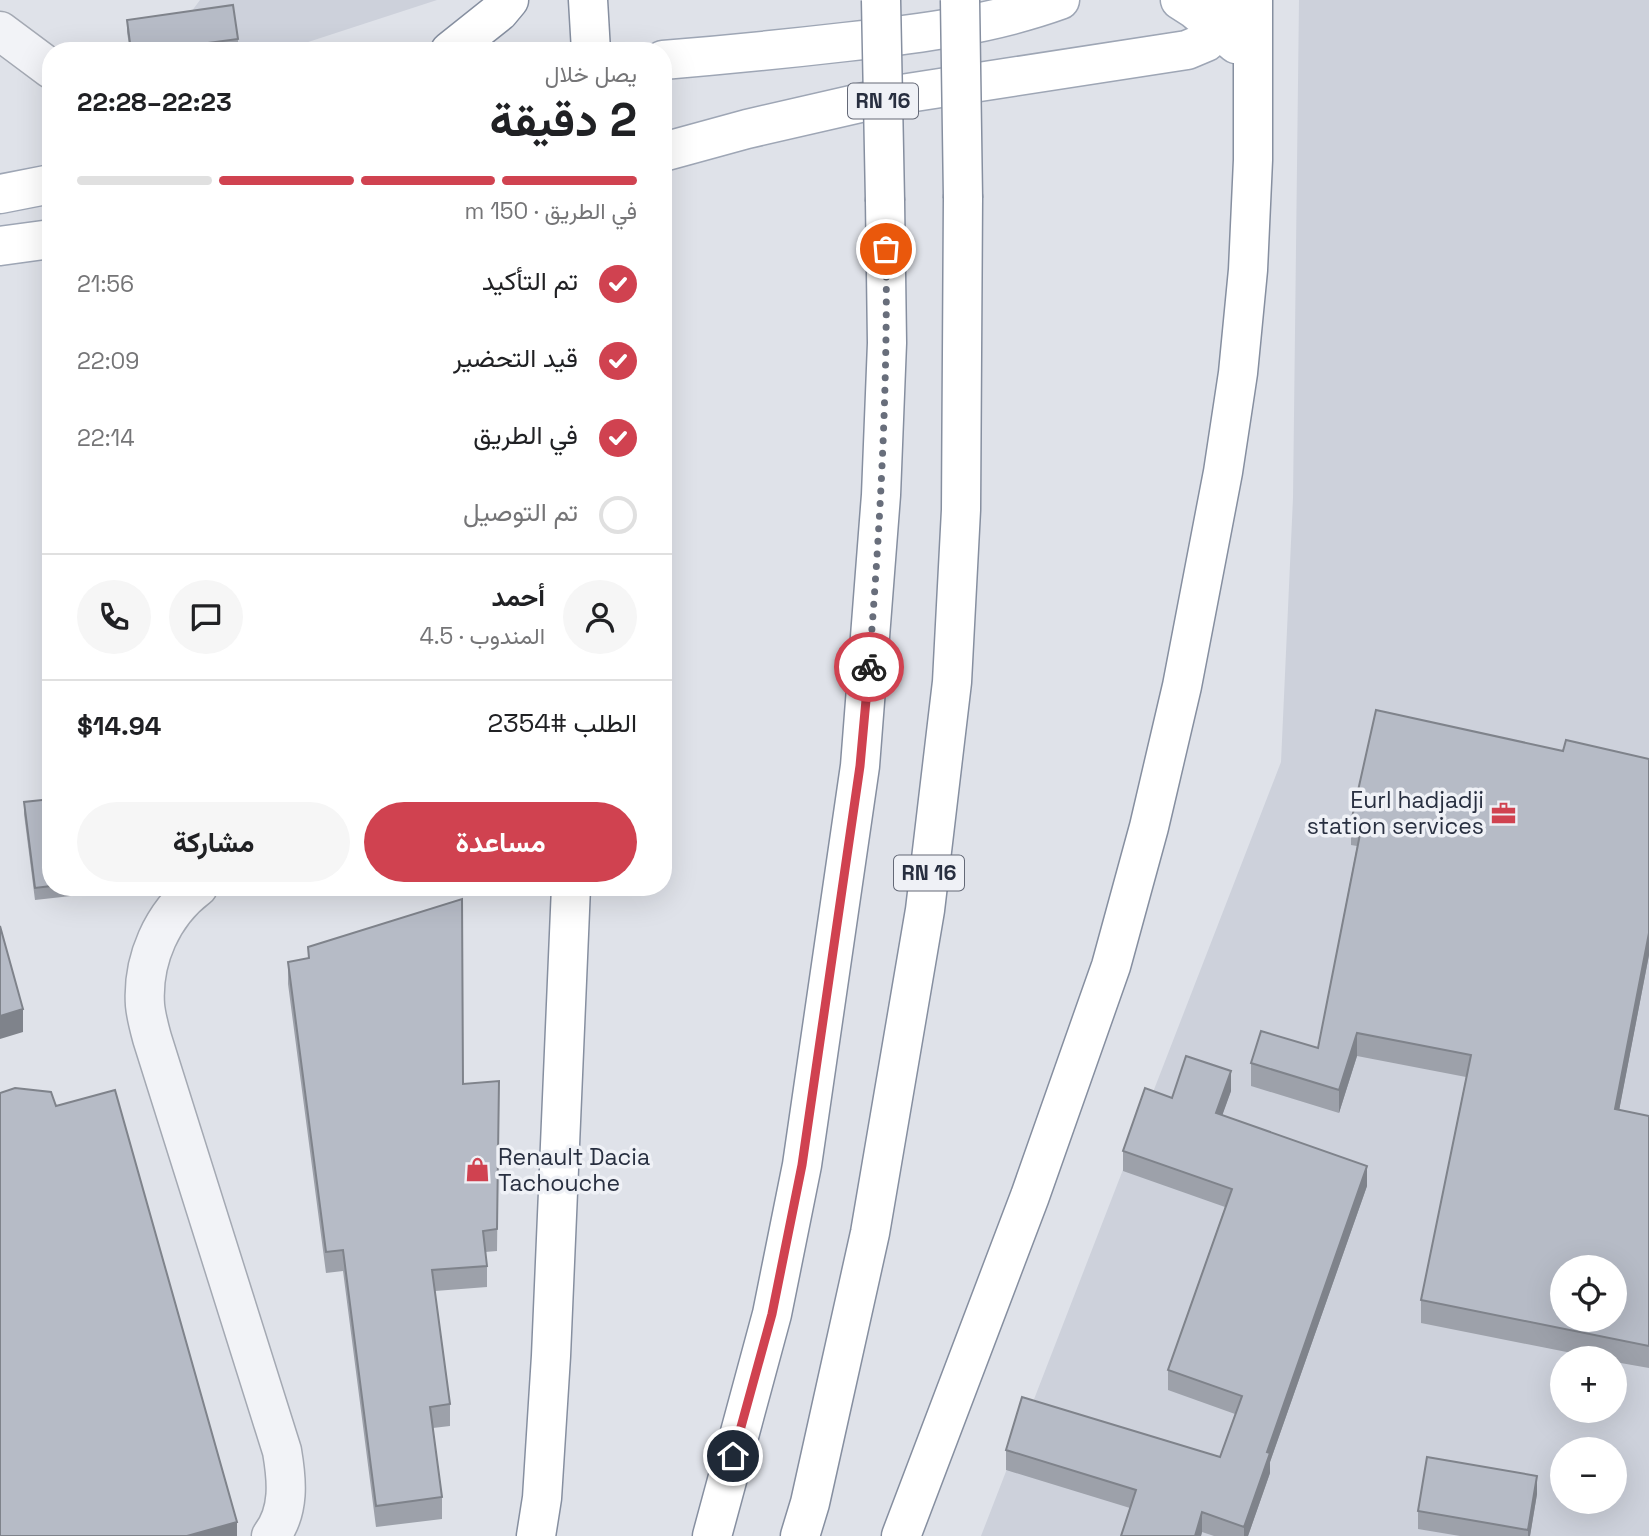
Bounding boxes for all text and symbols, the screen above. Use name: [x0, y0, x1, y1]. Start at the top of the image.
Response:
text: يصل خلال: [545, 59, 637, 89]
road number: RN 16: [848, 84, 918, 119]
text: 22:23–22:28: [77, 85, 232, 119]
text: 2 دقيقة: [490, 91, 637, 149]
text: في الطريق · 150 m: [464, 196, 637, 226]
pin: [856, 219, 916, 279]
icon: bag: [867, 230, 905, 268]
text: تم التأكيد: [482, 264, 578, 298]
icon: check: [599, 265, 637, 303]
text: 21:56: [77, 269, 134, 299]
text: قيد التحضير: [453, 341, 578, 375]
icon: check: [599, 342, 637, 380]
text: 22:09: [77, 346, 139, 376]
text: في الطريق: [473, 418, 578, 452]
icon: check: [599, 419, 637, 457]
text: 22:14: [77, 423, 135, 453]
text: تم التوصيل: [463, 495, 578, 529]
button: phone: [77, 580, 151, 654]
button: chat: [169, 580, 243, 654]
text: أحمد: [492, 580, 545, 614]
button: person: [563, 580, 637, 654]
text: المندوب · 4.5: [419, 621, 545, 651]
courier: [834, 632, 904, 702]
icon: bike: [850, 648, 888, 686]
text: الطلب #2354: [487, 706, 637, 740]
text: $14.94: [77, 709, 161, 743]
place label: Eurl hadjadji station services: [1307, 785, 1484, 841]
office icon: Eurl hadjadji station services: [1490, 799, 1518, 827]
button: مشاركة: [77, 802, 350, 882]
button: مساعدة: [364, 802, 637, 882]
road number: RN 16: [894, 856, 964, 890]
place label: Renault Dacia Tachouche: [498, 1142, 650, 1198]
shop icon: Renault Dacia Tachouche: [464, 1156, 492, 1184]
map controls: [1550, 1255, 1627, 1514]
button: locate: [1550, 1255, 1627, 1332]
button: +: [1550, 1346, 1627, 1423]
pin: [703, 1426, 763, 1486]
icon: home: [714, 1437, 752, 1475]
button: −: [1550, 1437, 1627, 1514]

